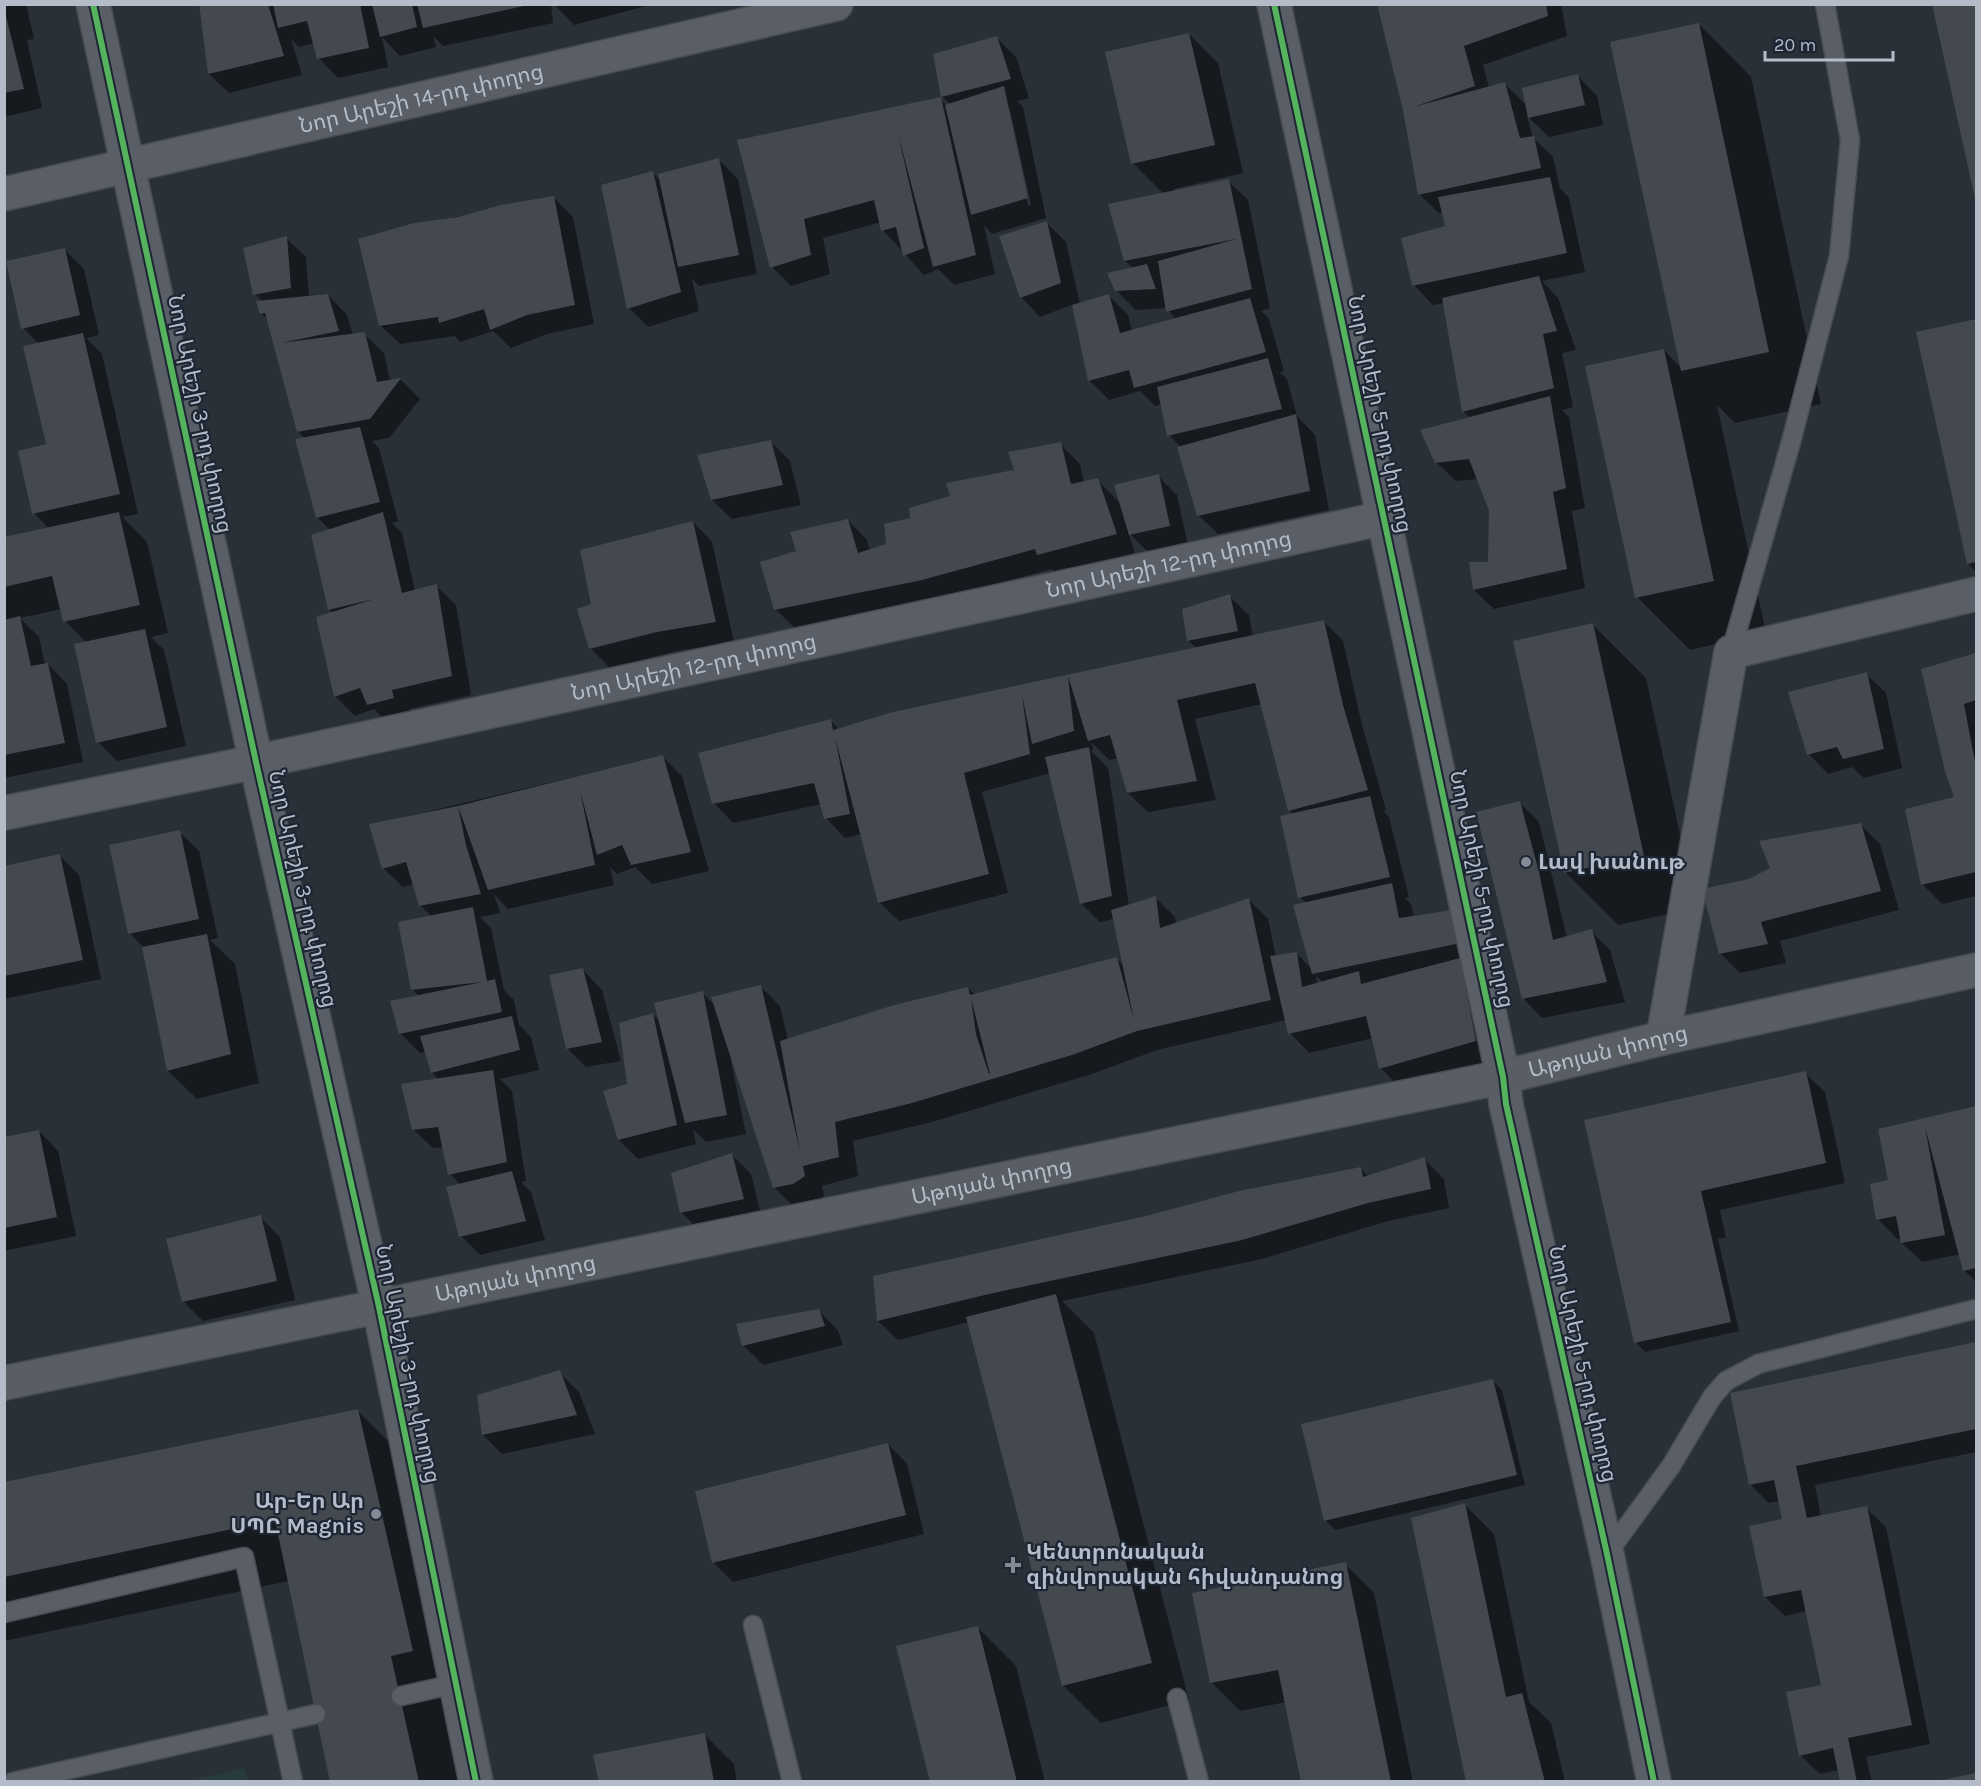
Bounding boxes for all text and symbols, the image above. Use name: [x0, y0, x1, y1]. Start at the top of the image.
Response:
scale bar: [1765, 24, 1892, 62]
text: 20 m: [1774, 34, 1816, 56]
street label: Նոր Արեշի 14-րդ փողոց: [297, 58, 546, 139]
street label: Նոր Արեշի 3-րդ փողոց: [162, 292, 238, 536]
street label: Նոր Արեշի 5-րդ փողոց: [1342, 293, 1418, 535]
street label: Նոր Արեշի 12-րդ փողոց: [1044, 525, 1294, 604]
street label: Նոր Արեշի 12-րդ փողոց: [569, 628, 819, 706]
street label: Նոր Արեշի 3-րդ փողոց: [263, 768, 343, 1010]
street label: Նոր Արեշի 5-րդ փողոց: [1444, 768, 1520, 1010]
place label: Լավ խանութ: [1538, 849, 1685, 875]
marker: Լավ խանութ: [1519, 855, 1533, 869]
street label: Աթոյան փողոց: [1526, 1020, 1690, 1083]
street label: Աթոյան փողոց: [909, 1152, 1074, 1210]
street label: Նոր Արեշի 3-րդ փողոց: [370, 1242, 446, 1486]
street label: Նոր Արեշի 5-րդ փողոց: [1543, 1243, 1623, 1485]
street label: Աթոյան փողոց: [433, 1250, 598, 1308]
place label: Ար-Եր Ար ՍՊԸ Magnis: [230, 1488, 364, 1539]
marker: Ար-Եր Ար ՍՊԸ Magnis: [369, 1507, 383, 1521]
place label: Կենտրոնական զինվորական հիվանդանոց: [1026, 1539, 1344, 1590]
marker: Կենտրոնական զինվորական հիվանդանոց: [1004, 1556, 1022, 1574]

